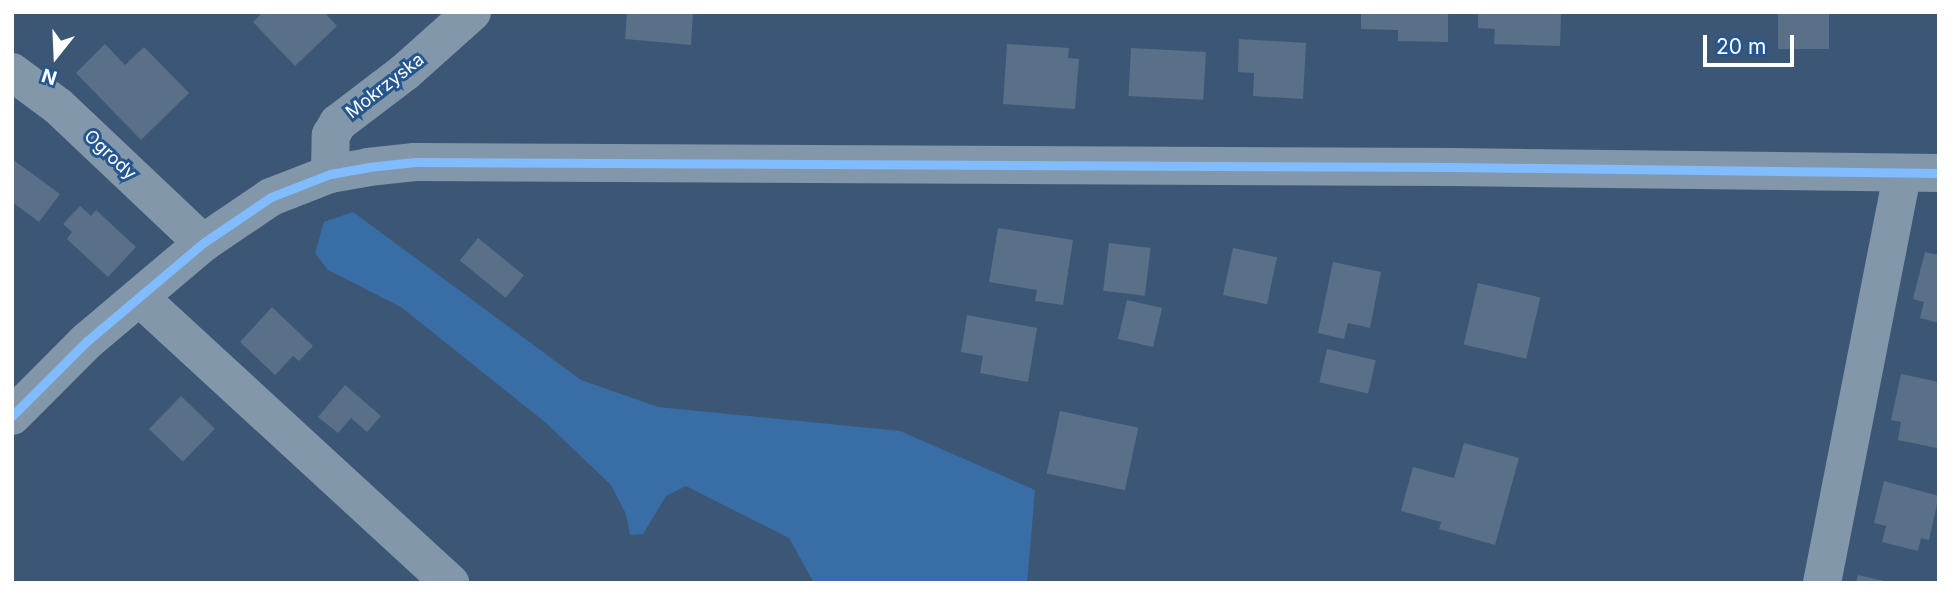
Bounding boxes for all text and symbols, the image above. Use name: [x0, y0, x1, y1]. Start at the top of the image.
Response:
north arrow: [21, 21, 91, 91]
scale bar: [1706, 21, 1797, 65]
text: 20 m: [1716, 34, 1766, 59]
street label: Mokrzyska: [342, 49, 428, 123]
text: N: [39, 63, 60, 90]
street label: Ogrody: [79, 126, 141, 184]

